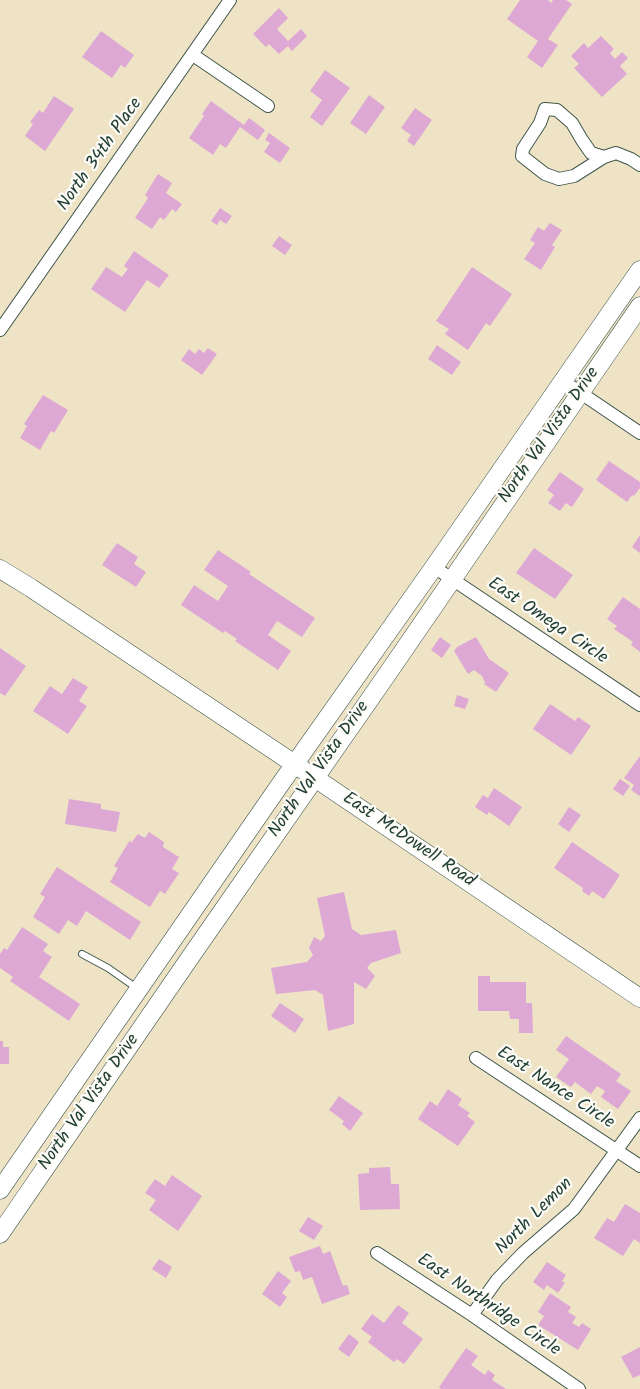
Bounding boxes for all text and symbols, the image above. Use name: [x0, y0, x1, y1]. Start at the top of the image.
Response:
street label: North 34th Place: [54, 94, 148, 216]
street label: North Val Vista Drive: [495, 364, 605, 508]
street label: East Omega Circle: [483, 574, 611, 670]
street label: North Val Vista Drive: [265, 698, 375, 842]
street label: East McDowell Road: [338, 789, 478, 893]
street label: North Val Vista Drive: [35, 1031, 145, 1175]
street label: East Nance Circle: [492, 1043, 618, 1135]
street label: North Lemon: [492, 1174, 578, 1260]
street label: East Northridge Circle: [412, 1250, 564, 1362]

